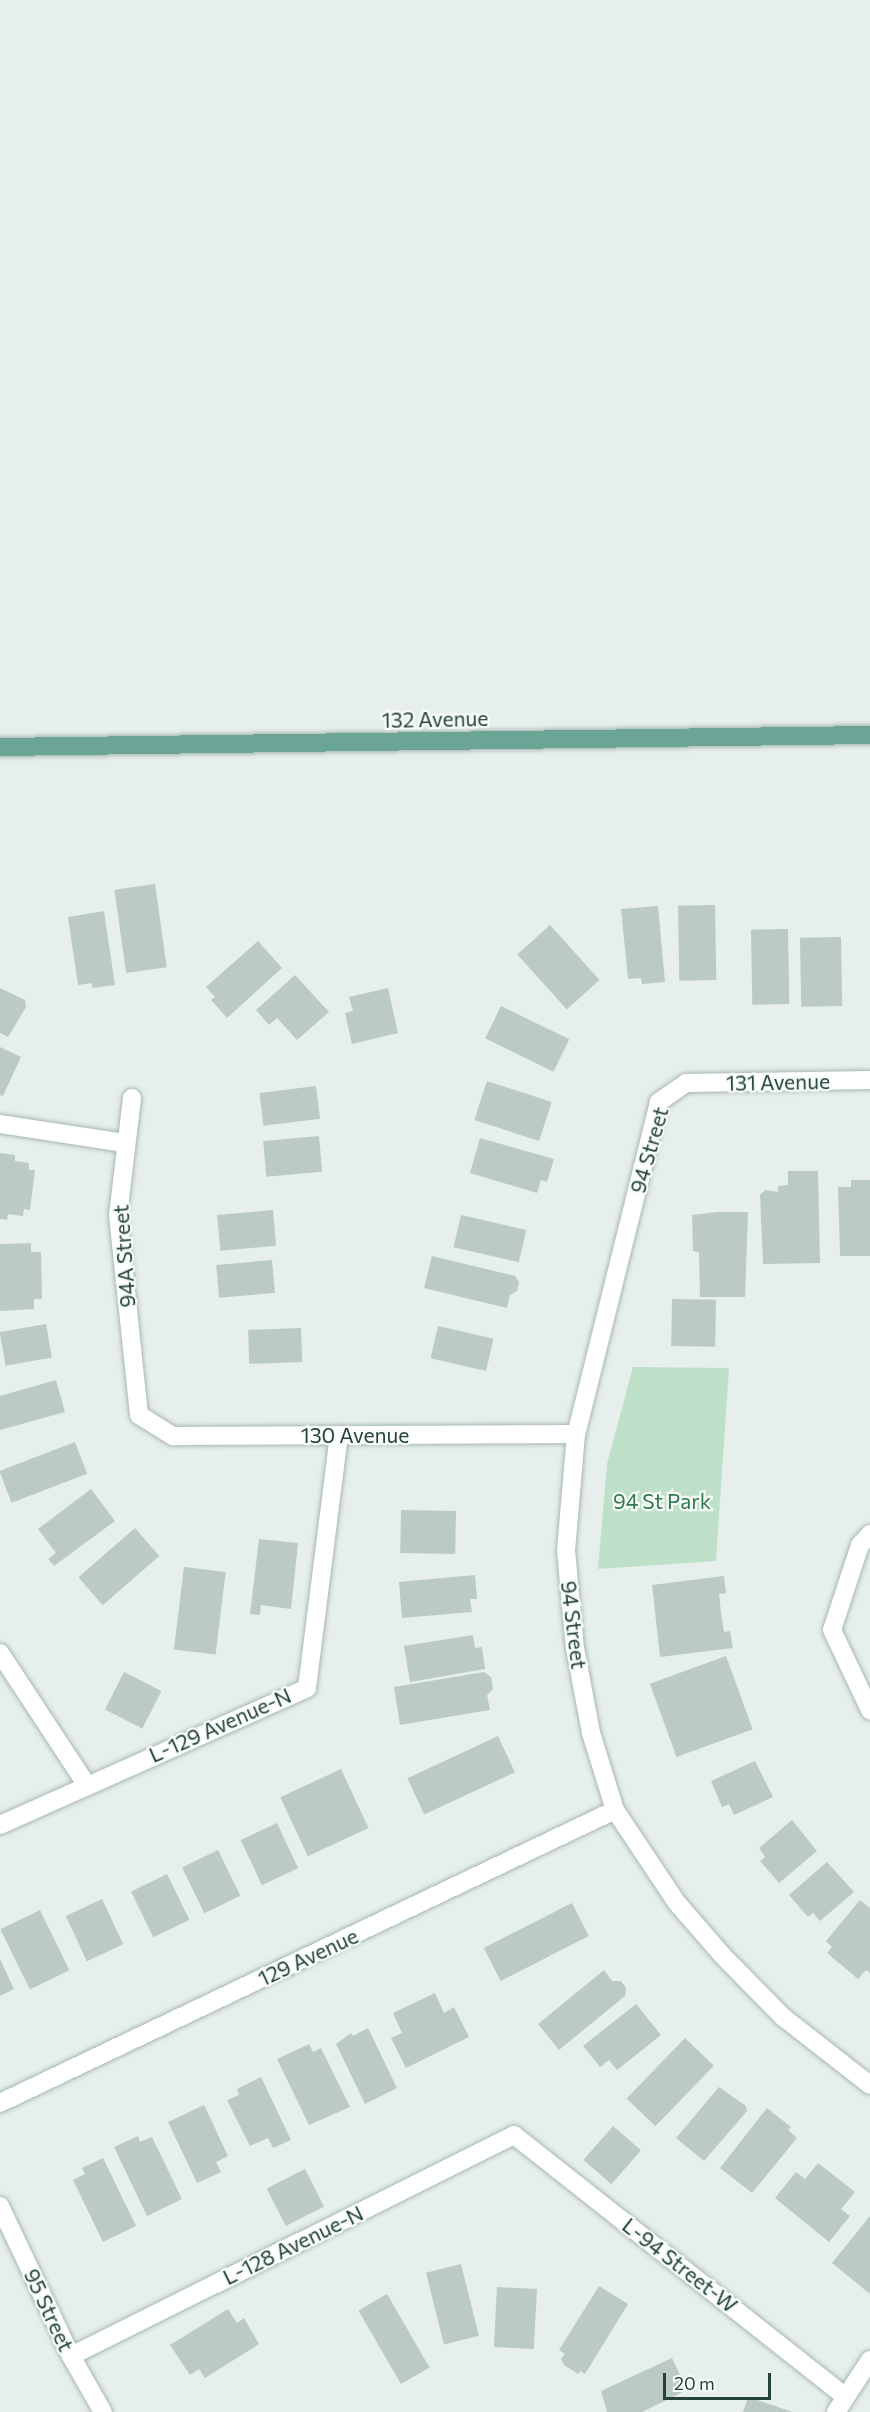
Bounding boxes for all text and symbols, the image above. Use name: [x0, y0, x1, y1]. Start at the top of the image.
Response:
street label: 132 Avenue: [382, 705, 488, 733]
street label: 131 Avenue: [726, 1068, 830, 1096]
street label: 94 Street: [625, 1104, 673, 1196]
street label: 94A Street: [108, 1204, 140, 1308]
street label: 130 Avenue: [301, 1422, 409, 1448]
park label: 94 St Park: [613, 1488, 711, 1514]
street label: 94 Street: [556, 1579, 592, 1671]
street label: L-129 Avenue-N: [145, 1682, 295, 1768]
street label: 129 Avenue: [254, 1923, 362, 1991]
street label: L-128 Avenue-N: [219, 2200, 367, 2290]
street label: L-94 Street-W: [618, 2212, 742, 2318]
street label: 95 Street: [19, 2265, 79, 2355]
scale bar: [666, 2361, 774, 2399]
text: 20 m: [674, 2372, 715, 2394]

